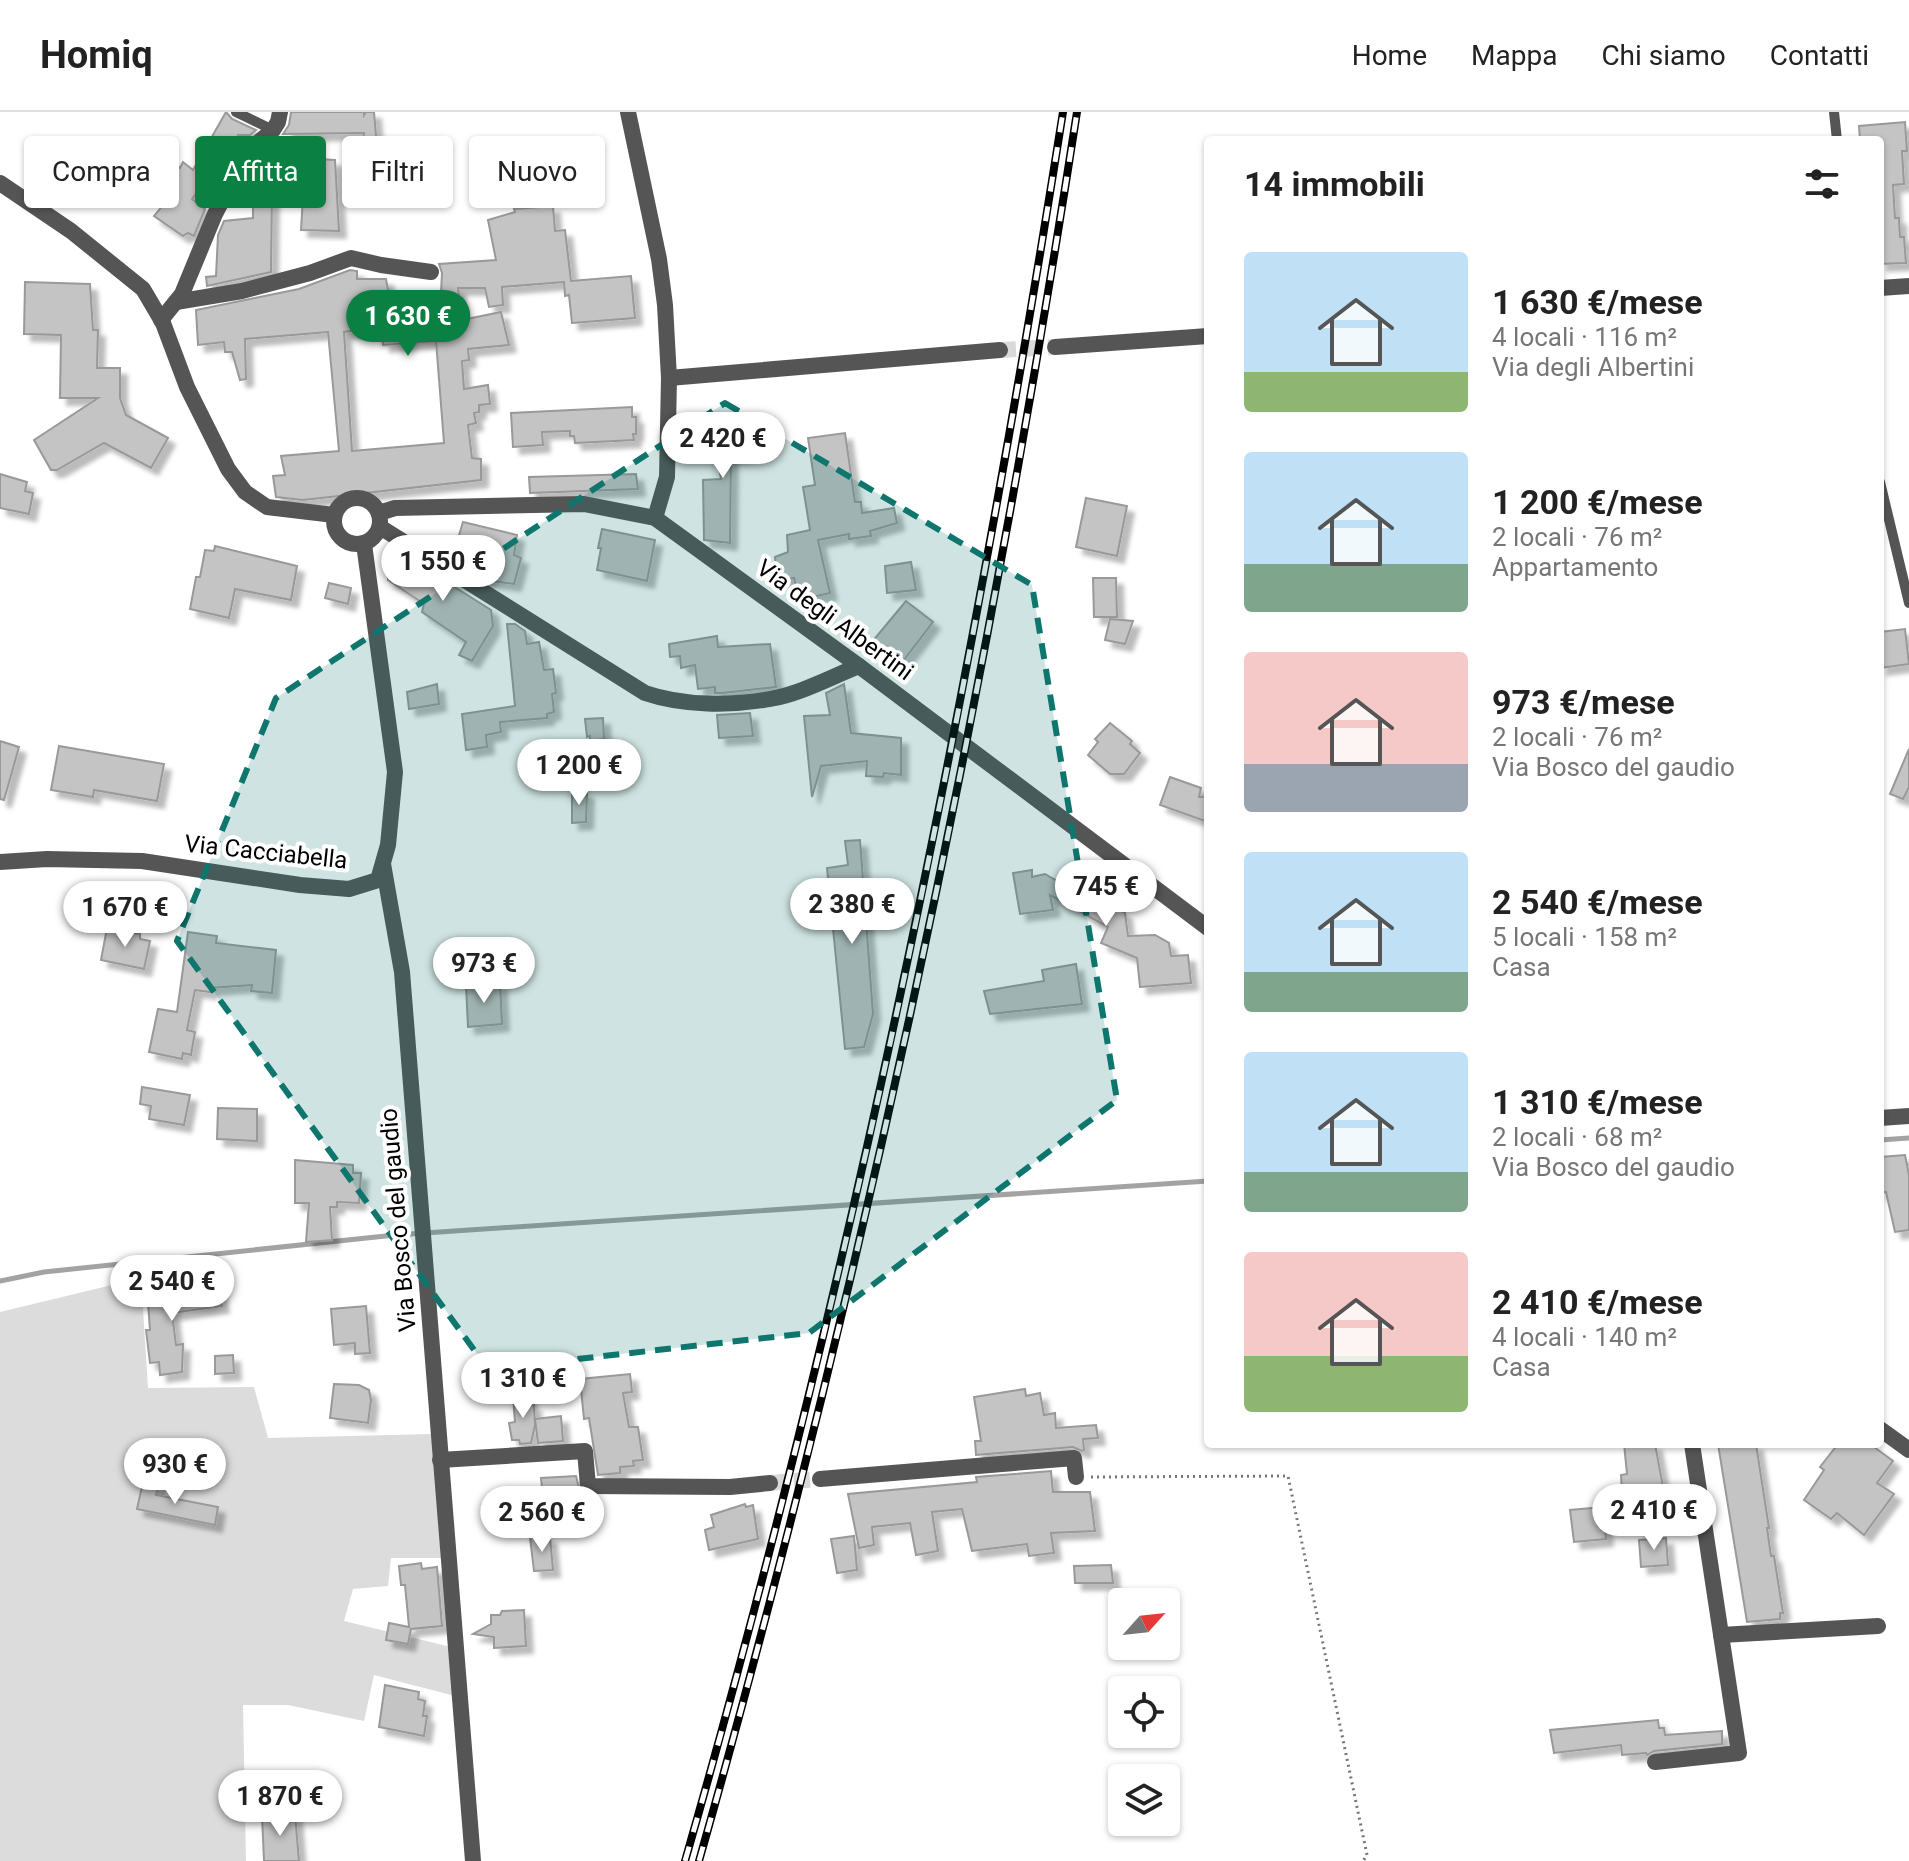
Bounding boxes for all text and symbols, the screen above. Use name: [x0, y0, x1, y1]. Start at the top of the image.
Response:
text: Homiq: [40, 33, 153, 77]
text: Home: [1352, 39, 1427, 72]
text: Mappa: [1471, 39, 1557, 72]
text: Chi siamo: [1601, 39, 1726, 72]
text: Contatti: [1770, 39, 1869, 72]
chip: Compra: [24, 136, 179, 208]
chip: Affitta: [195, 136, 326, 208]
chip: Filtri: [342, 136, 453, 208]
chip: Nuovo: [469, 136, 605, 208]
icon: filters: [1800, 162, 1844, 206]
text: 14 immobili: [1244, 164, 1425, 204]
text: 1 630 €/mese: [1492, 282, 1703, 322]
icon: home: [1308, 284, 1404, 380]
pin: 1 630 €: [334, 290, 482, 358]
text: 1 630 €: [364, 301, 452, 331]
text: 4 locali · 116 m²: [1492, 322, 1677, 352]
text: Via degli Albertini: [1492, 352, 1694, 382]
pin: 2 420 €: [649, 412, 797, 480]
text: 2 420 €: [679, 423, 767, 453]
text: 1 200 €/mese: [1492, 482, 1703, 522]
icon: home: [1308, 484, 1404, 580]
text: 2 locali · 76 m²: [1492, 522, 1662, 552]
pin: 1 550 €: [369, 535, 517, 603]
text: 1 550 €: [399, 546, 487, 576]
text: Appartamento: [1492, 552, 1658, 582]
street label: Via degli Albertini: [751, 554, 919, 686]
text: 973 €/mese: [1492, 682, 1675, 722]
icon: home: [1308, 684, 1404, 780]
text: 2 locali · 76 m²: [1492, 722, 1662, 752]
pin: 1 200 €: [505, 739, 653, 807]
text: 1 200 €: [535, 750, 623, 780]
text: Via Bosco del gaudio: [1492, 752, 1735, 782]
street label: Via Cacciabella: [183, 830, 349, 874]
pin: 745 €: [1050, 860, 1162, 928]
text: 745 €: [1073, 871, 1139, 901]
pin: 2 380 €: [778, 878, 926, 946]
pin: 1 670 €: [51, 881, 199, 949]
text: 2 540 €/mese: [1492, 882, 1703, 922]
icon: home: [1308, 884, 1404, 980]
text: 2 380 €: [808, 889, 896, 919]
text: 1 670 €: [81, 892, 169, 922]
text: 5 locali · 158 m²: [1492, 922, 1677, 952]
pin: 973 €: [428, 937, 540, 1005]
text: 973 €: [451, 948, 517, 978]
text: Casa: [1492, 952, 1551, 982]
text: 1 310 €/mese: [1492, 1082, 1703, 1122]
icon: home: [1308, 1084, 1404, 1180]
street label: Via Bosco del gaudio: [374, 1107, 422, 1333]
text: 2 locali · 68 m²: [1492, 1122, 1662, 1152]
text: Via Bosco del gaudio: [1492, 1152, 1735, 1182]
pin: 2 540 €: [98, 1255, 246, 1323]
text: 2 540 €: [128, 1266, 216, 1296]
text: 2 410 €/mese: [1492, 1282, 1703, 1322]
icon: home: [1308, 1284, 1404, 1380]
text: 4 locali · 140 m²: [1492, 1322, 1677, 1352]
pin: 1 310 €: [449, 1352, 597, 1420]
text: Casa: [1492, 1352, 1551, 1382]
text: 1 310 €: [479, 1363, 567, 1393]
pin: 930 €: [119, 1438, 231, 1506]
text: 930 €: [142, 1449, 208, 1479]
pin: 2 410 €: [1580, 1484, 1728, 1552]
pin: 2 560 €: [468, 1486, 616, 1554]
text: 2 410 €: [1610, 1495, 1698, 1525]
text: 2 560 €: [498, 1497, 586, 1527]
north arrow: [1108, 1588, 1180, 1660]
map controls: [1108, 1588, 1180, 1836]
button: locate: [1108, 1676, 1180, 1748]
button: layers: [1108, 1764, 1180, 1836]
pin: 1 870 €: [206, 1770, 354, 1838]
text: 1 870 €: [236, 1781, 324, 1811]

